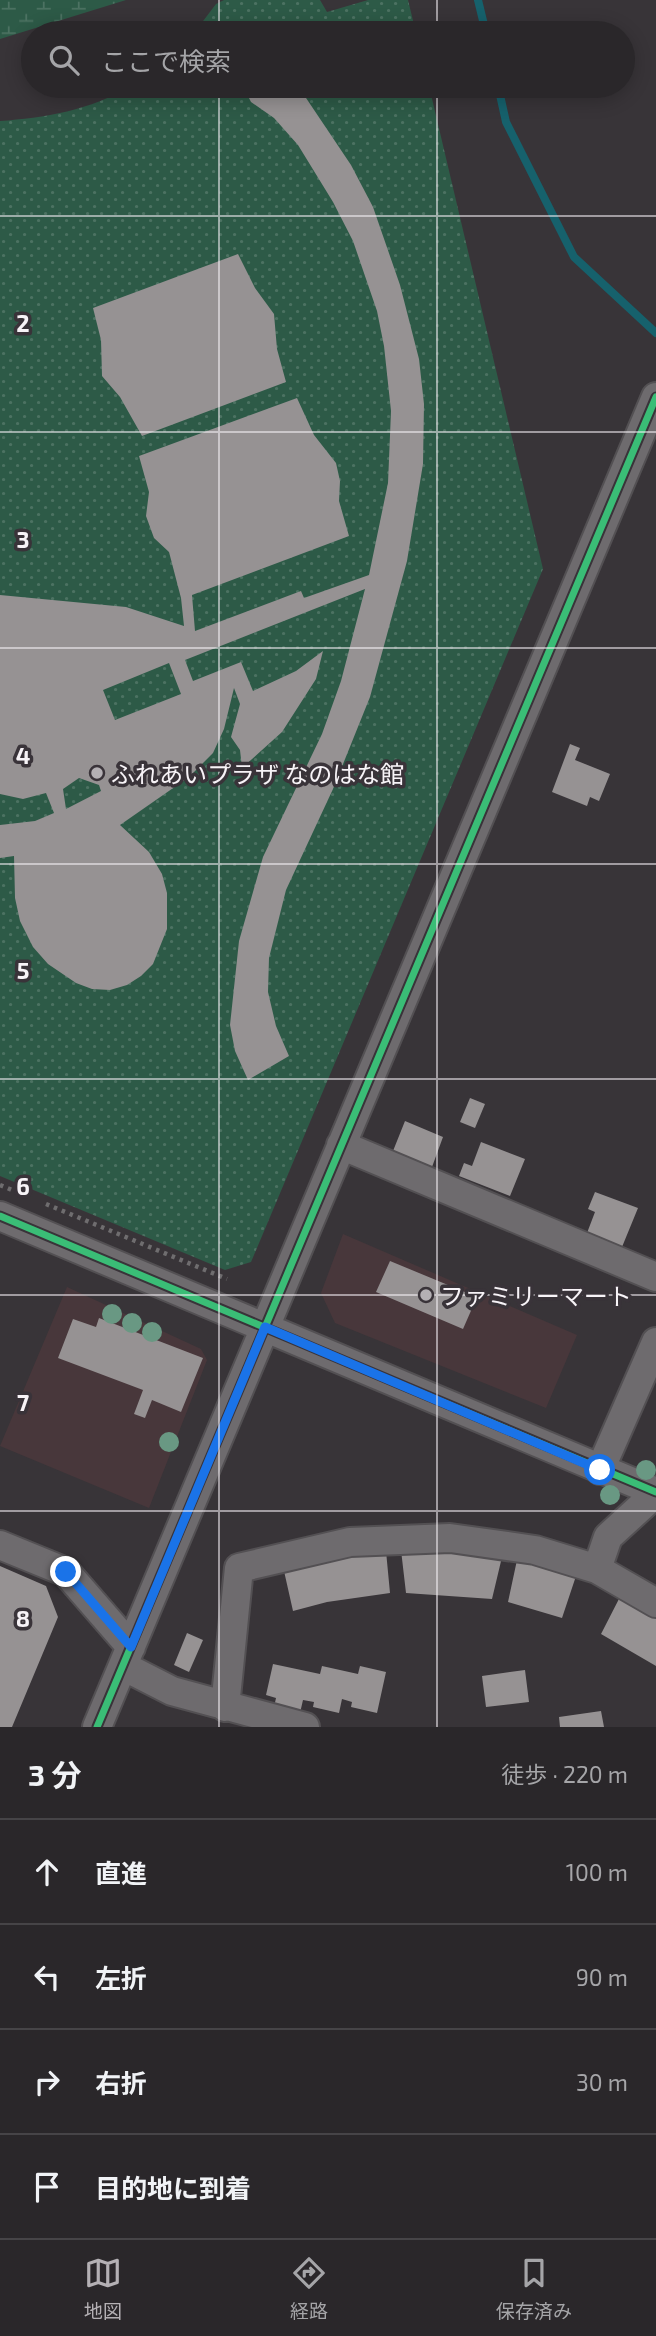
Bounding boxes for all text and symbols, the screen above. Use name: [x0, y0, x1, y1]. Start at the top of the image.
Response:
search box: [21, 21, 635, 98]
icon: search: [45, 41, 83, 79]
text: ここで検索: [101, 45, 231, 76]
text: 2: [16, 309, 30, 337]
text: 3: [16, 525, 30, 553]
text: 4: [16, 741, 30, 769]
place label: ふれあいプラザ なのはな館: [111, 759, 404, 788]
marker: ふれあいプラザ なのはな館: [89, 765, 105, 781]
text: 5: [17, 956, 29, 984]
text: 6: [16, 1172, 30, 1200]
place label: ファミリーマート: [440, 1281, 632, 1310]
marker: ファミリーマート: [418, 1287, 434, 1303]
text: 7: [17, 1388, 29, 1416]
route start: [584, 1454, 615, 1485]
route end: [50, 1556, 81, 1587]
text: 8: [16, 1604, 30, 1632]
text: 3 分: [28, 1756, 82, 1792]
text: 徒歩 · 220 m: [501, 1760, 628, 1788]
icon: ahead: [28, 1853, 66, 1891]
text: 直進: [95, 1857, 147, 1888]
text: 100 m: [566, 1858, 628, 1886]
icon: left: [28, 1958, 66, 1996]
text: 左折: [95, 1962, 147, 1993]
text: 90 m: [576, 1963, 628, 1991]
icon: right: [28, 2063, 66, 2101]
text: 右折: [95, 2067, 147, 2098]
text: 30 m: [576, 2068, 628, 2096]
icon: arrive: [28, 2168, 66, 2206]
text: 目的地に到着: [95, 2172, 251, 2203]
tab: 地図: [84, 2254, 122, 2323]
tab: 経路: [290, 2254, 328, 2323]
tab: 保存済み: [496, 2254, 572, 2323]

